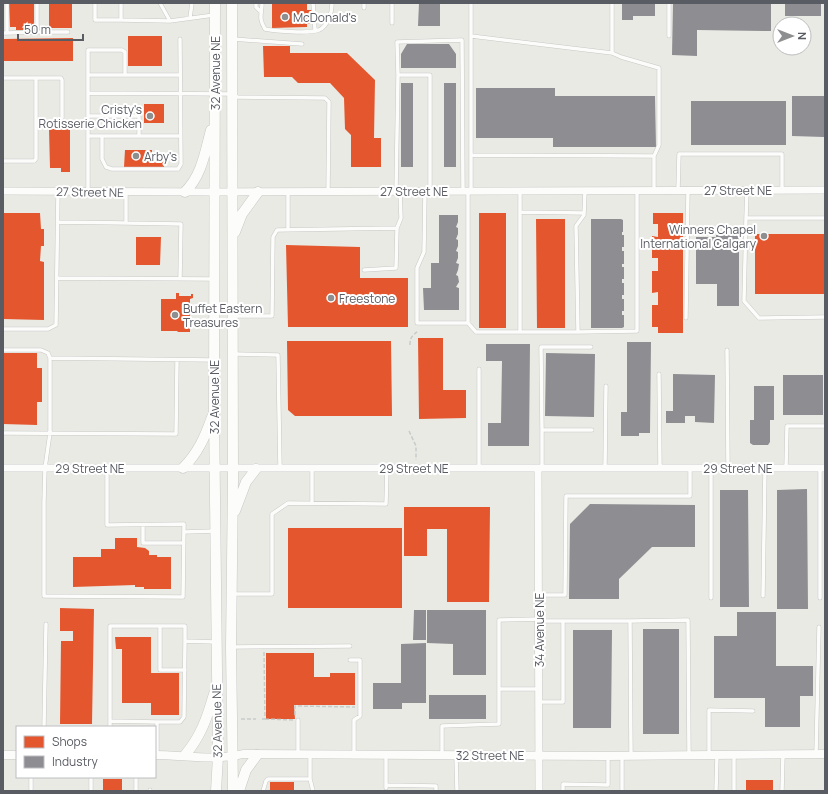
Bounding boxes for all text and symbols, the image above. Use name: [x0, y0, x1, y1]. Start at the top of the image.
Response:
place label: McDonald's: [293, 9, 357, 26]
marker: McDonald's: [280, 12, 290, 22]
scale bar: [18, 16, 83, 42]
north arrow: [772, 16, 812, 56]
text: 50 m: [24, 21, 51, 38]
text: N: [795, 32, 810, 40]
street label: 32 Avenue NE: [207, 36, 224, 110]
place label: Cristy's Rotisserie Chicken: [39, 101, 142, 132]
marker: Cristy's Rotisserie Chicken: [145, 111, 155, 121]
place label: Arby's: [144, 148, 177, 165]
marker: Arby's: [131, 151, 141, 161]
street label: 27 Street NE: [704, 182, 772, 199]
street label: 27 Street NE: [56, 183, 124, 201]
street label: 27 Street NE: [380, 183, 448, 200]
place label: Winners Chapel International Calgary: [640, 221, 757, 252]
marker: Winners Chapel International Calgary: [759, 231, 769, 241]
place label: Freestone: [339, 290, 395, 307]
marker: Freestone: [326, 293, 336, 303]
place label: Buffet Eastern Treasures: [183, 300, 262, 331]
marker: Buffet Eastern Treasures: [170, 310, 180, 320]
street label: 32 Avenue NE: [206, 360, 223, 434]
street label: 29 Street NE: [55, 460, 125, 477]
street label: 29 Street NE: [379, 460, 449, 477]
street label: 29 Street NE: [703, 460, 773, 477]
street label: 34 Avenue NE: [531, 593, 548, 667]
street label: 32 Avenue NE: [208, 683, 226, 758]
legend: [16, 726, 156, 778]
text: Shops: [52, 733, 87, 750]
street label: 32 Street NE: [456, 747, 524, 764]
text: Industry: [52, 753, 98, 770]

